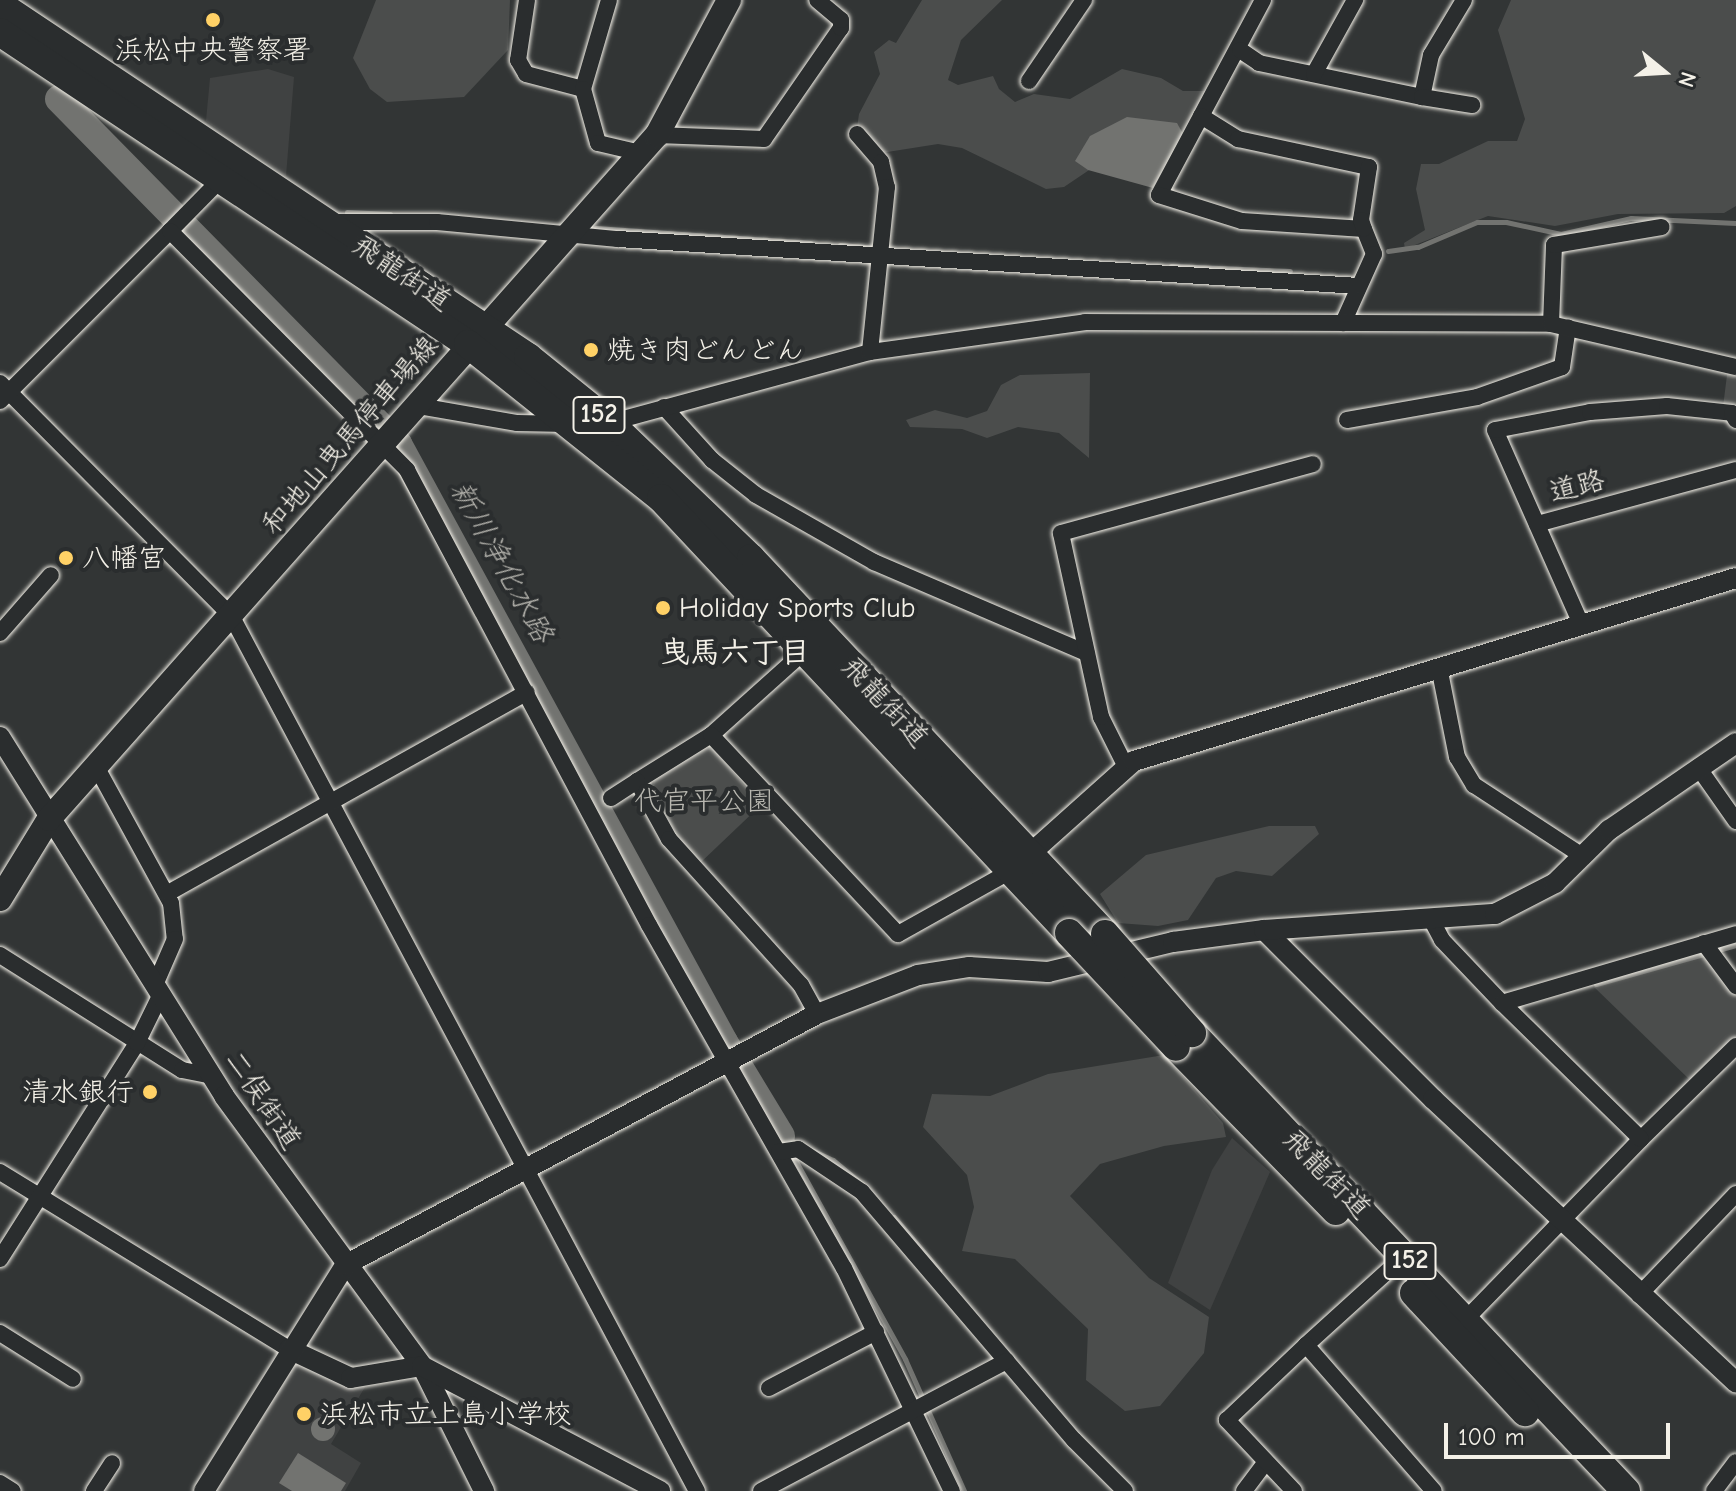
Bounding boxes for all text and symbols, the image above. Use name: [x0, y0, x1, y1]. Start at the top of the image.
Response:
marker: 浜松中央警察署: [204, 11, 222, 29]
north arrow: [1624, 32, 1704, 112]
place label: 浜松中央警察署: [115, 33, 311, 67]
text: N: [1672, 69, 1701, 90]
street label: 飛龍街道: [346, 228, 458, 318]
street label: 和地山曳馬停車場線: [255, 329, 445, 541]
place label: 焼き肉どんどん: [607, 333, 803, 367]
marker: 焼き肉どんどん: [582, 341, 600, 359]
road number: 152: [571, 393, 627, 437]
street label: 道路: [1546, 463, 1608, 509]
water label: 新川浄化水路: [442, 475, 560, 649]
place label: 八幡宮: [82, 541, 166, 575]
marker: 八幡宮: [57, 549, 75, 567]
place label: Holiday Sports Club: [679, 591, 916, 625]
marker: Holiday Sports Club: [654, 599, 672, 617]
district label: 曳馬六丁目: [660, 635, 810, 671]
street label: 飛龍街道: [835, 650, 935, 754]
park label: 代官平公園: [634, 784, 774, 818]
street label: 二俣街道: [218, 1044, 308, 1156]
place label: 清水銀行: [22, 1075, 134, 1109]
marker: 清水銀行: [141, 1083, 159, 1101]
street label: 飛龍街道: [1276, 1122, 1378, 1226]
road number: 152: [1382, 1239, 1438, 1283]
place label: 浜松市立上島小学校: [320, 1397, 572, 1431]
marker: 浜松市立上島小学校: [295, 1405, 313, 1423]
scale bar: [1448, 1407, 1674, 1457]
text: 100 m: [1458, 1423, 1525, 1451]

